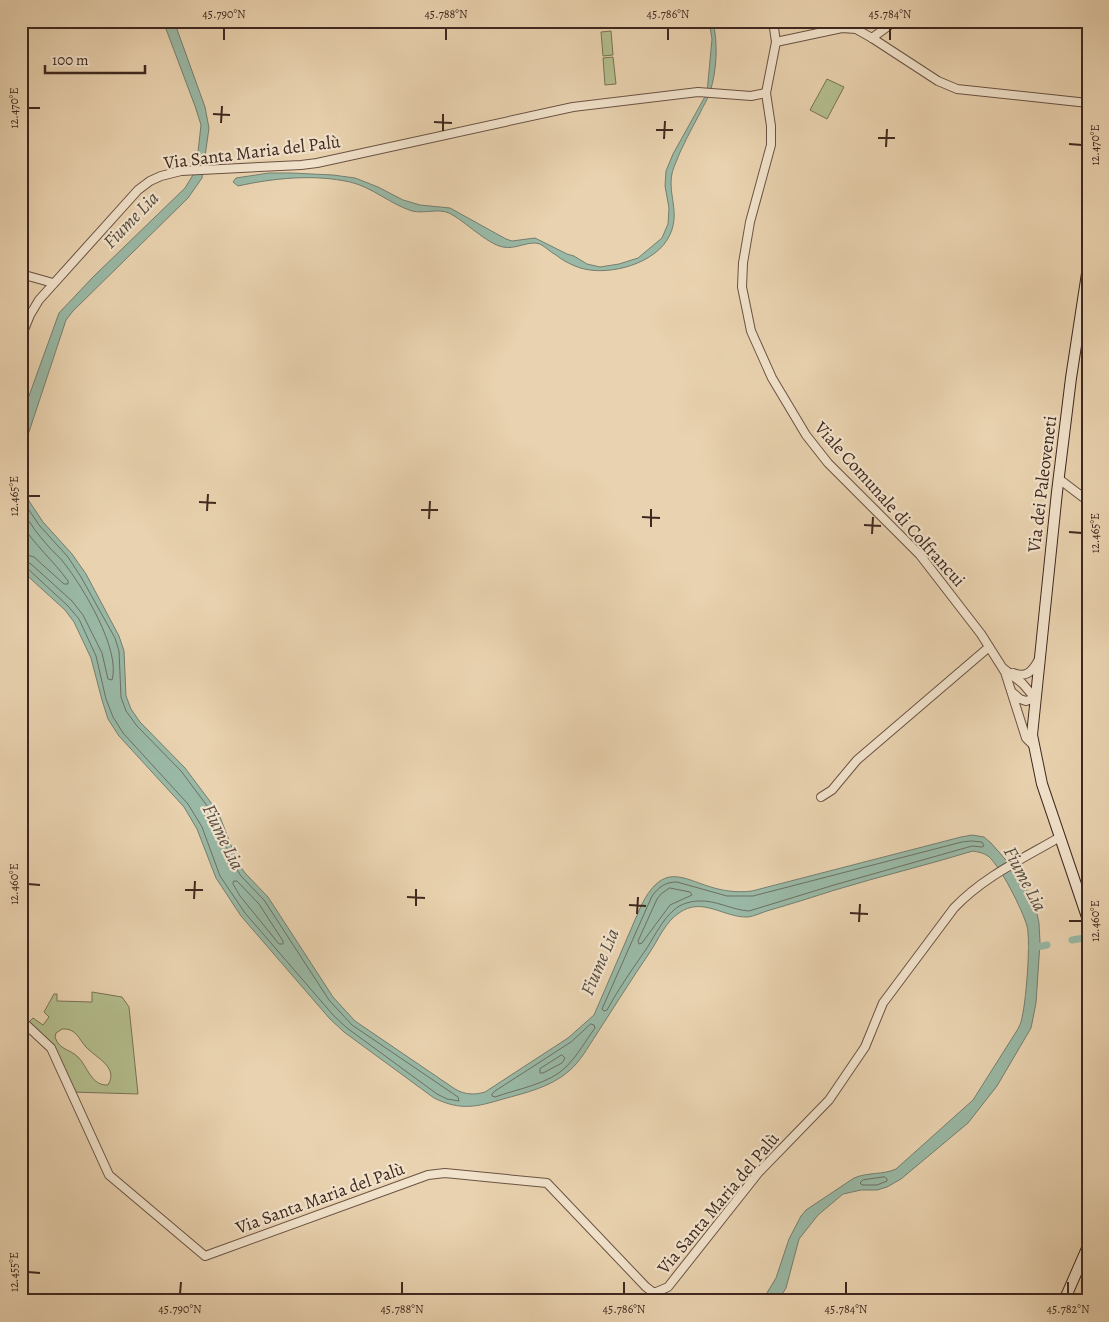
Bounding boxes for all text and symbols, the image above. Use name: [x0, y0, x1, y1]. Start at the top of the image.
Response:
text: 45.790°N: [202, 6, 246, 22]
text: 45.788°N: [424, 6, 468, 22]
text: 45.786°N: [647, 6, 690, 22]
text: 45.784°N: [869, 6, 912, 22]
scale bar: [45, 42, 145, 74]
text: 100 m: [52, 50, 89, 70]
text: 12.470°E: [6, 87, 22, 129]
text: 12.470°E: [1087, 124, 1103, 166]
street label: Via Santa Maria del Palù: [161, 129, 342, 175]
water label: Fiume Lia: [97, 186, 165, 254]
street label: Via dei Paleoveneti: [1022, 414, 1062, 555]
street label: Viale Comunale di Colfrancui: [809, 416, 971, 592]
text: 12.465°E: [6, 476, 22, 516]
text: 12.465°E: [1087, 513, 1103, 553]
water label: Fiume Lia: [196, 800, 250, 874]
water label: Fiume Lia: [997, 842, 1053, 916]
text: 12.460°E: [6, 863, 22, 905]
text: 12.460°E: [1087, 900, 1103, 942]
water label: Fiume Lia: [574, 924, 626, 999]
street label: Via Santa Maria del Palù: [651, 1127, 784, 1280]
street label: Via Santa Maria del Palù: [231, 1156, 408, 1240]
text: 12.455°E: [6, 1252, 22, 1292]
text: 45.790°N: [158, 1301, 202, 1317]
text: 45.788°N: [380, 1301, 424, 1317]
text: 45.786°N: [603, 1301, 646, 1317]
text: 45.784°N: [825, 1301, 868, 1317]
text: 45.782°N: [1046, 1301, 1090, 1317]

